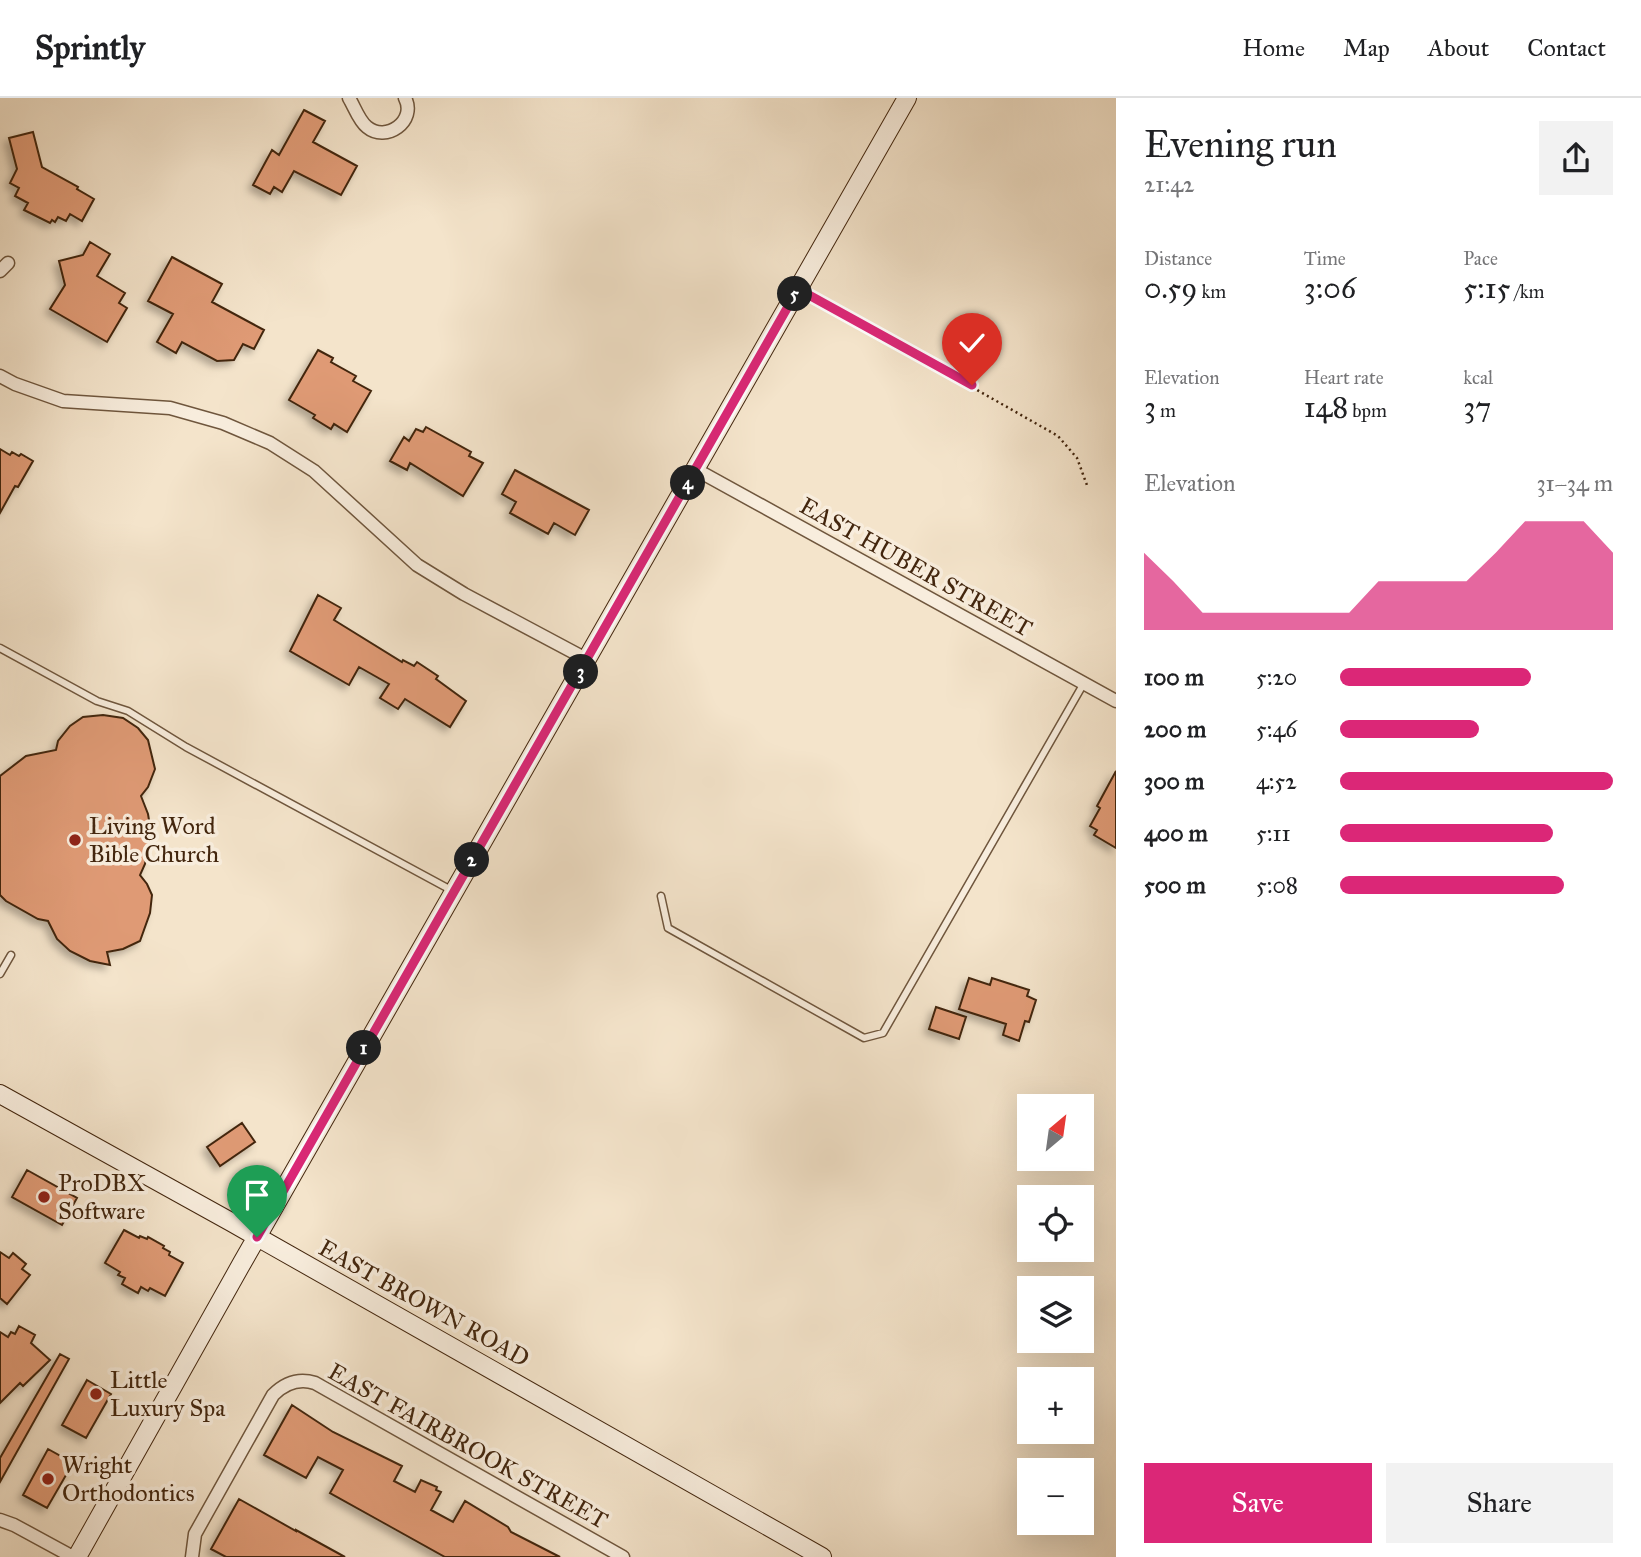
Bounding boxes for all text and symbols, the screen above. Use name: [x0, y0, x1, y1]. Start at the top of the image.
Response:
text: Sprintly: [35, 28, 145, 68]
text: Home: [1242, 33, 1305, 63]
text: Map: [1343, 33, 1390, 63]
text: About: [1428, 33, 1489, 63]
text: Contact: [1527, 33, 1606, 63]
text: Evening run: [1144, 121, 1337, 167]
button: share: [1539, 121, 1613, 195]
text: 21:42: [1144, 170, 1194, 198]
text: Distance: [1144, 247, 1212, 270]
text: Time: [1304, 247, 1346, 270]
text: Pace: [1463, 247, 1498, 270]
text: 0.59: [1144, 270, 1197, 306]
text: 3:06: [1304, 270, 1356, 306]
text: 5:15: [1463, 270, 1510, 306]
pin: 5: [778, 276, 812, 312]
text: km: [1197, 280, 1226, 303]
text: /km: [1510, 280, 1544, 303]
text: 5: [790, 282, 799, 305]
pin: [942, 313, 1002, 385]
icon: check: [953, 324, 991, 362]
text: Elevation: [1144, 366, 1219, 389]
text: Heart rate: [1304, 366, 1384, 389]
text: kcal: [1463, 366, 1493, 389]
text: 3: [1144, 389, 1156, 425]
text: 148: [1304, 389, 1348, 425]
text: 37: [1463, 389, 1491, 425]
text: m: [1156, 399, 1176, 422]
text: bpm: [1348, 399, 1387, 422]
pin: 4: [670, 466, 706, 500]
text: Elevation: [1144, 469, 1235, 497]
text: 31–34 m: [1536, 469, 1613, 497]
text: 4: [682, 471, 693, 494]
street label: EAST HUBER STREET: [794, 491, 1038, 643]
pin: 3: [564, 654, 598, 690]
text: 3: [577, 660, 584, 683]
text: 100 m: [1144, 663, 1204, 691]
text: 5:20: [1256, 663, 1297, 691]
text: 200 m: [1144, 715, 1206, 743]
text: 5:46: [1256, 715, 1297, 743]
text: 300 m: [1144, 767, 1204, 795]
text: 4:52: [1256, 767, 1297, 795]
place label: Living Word Bible Church: [89, 811, 219, 869]
text: 400 m: [1144, 819, 1208, 847]
text: 5:11: [1256, 819, 1291, 847]
marker: Living Word Bible Church: [67, 832, 83, 848]
pin: 2: [454, 842, 490, 878]
text: 2: [467, 848, 476, 871]
text: 500 m: [1144, 871, 1206, 899]
text: 5:08: [1256, 871, 1298, 899]
pin: 1: [346, 1030, 382, 1066]
text: 1: [360, 1036, 367, 1059]
north arrow: [1017, 1094, 1094, 1171]
map controls: [1017, 1094, 1094, 1535]
pin: [227, 1165, 287, 1237]
place label: ProDBX Software: [58, 1168, 146, 1226]
icon: arrive: [238, 1176, 276, 1214]
button: locate: [1017, 1185, 1094, 1262]
marker: ProDBX Software: [36, 1189, 52, 1205]
street label: EAST BROWN ROAD: [313, 1233, 535, 1373]
button: layers: [1017, 1276, 1094, 1353]
street label: EAST FAIRBROOK STREET: [323, 1356, 613, 1536]
place label: Little Luxury Spa: [110, 1365, 226, 1423]
button: +: [1017, 1367, 1094, 1444]
marker: Little Luxury Spa: [88, 1386, 104, 1402]
place label: Wright Orthodontics: [62, 1450, 194, 1508]
button: −: [1017, 1458, 1094, 1535]
button: Save: [1144, 1463, 1372, 1543]
button: Share: [1386, 1463, 1613, 1543]
marker: Wright Orthodontics: [40, 1471, 56, 1487]

